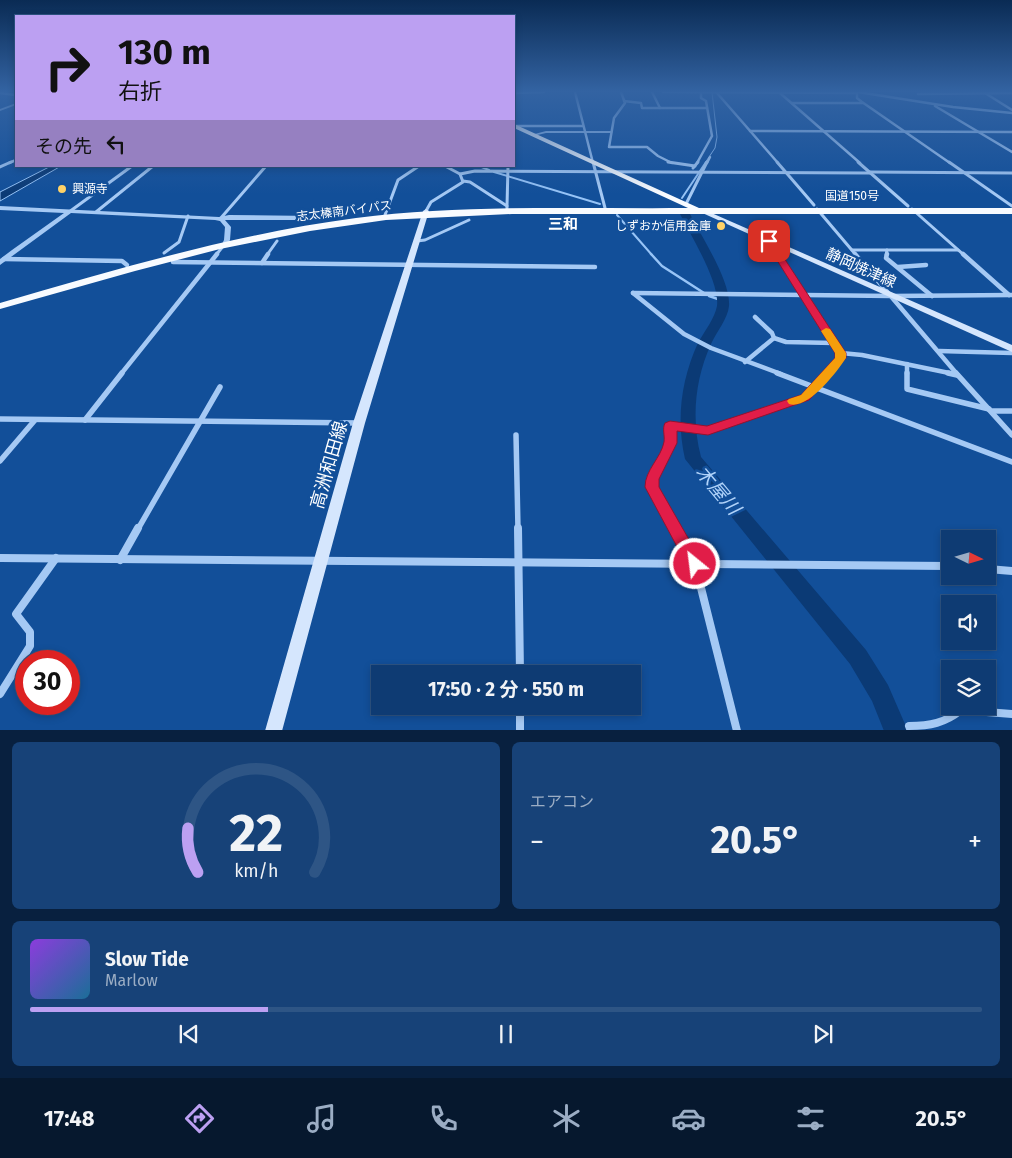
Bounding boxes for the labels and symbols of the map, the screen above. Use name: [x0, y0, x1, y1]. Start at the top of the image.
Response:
place label: 興源寺: [72, 182, 108, 196]
marker: 興源寺: [56, 183, 68, 195]
street label: 国道150号: [825, 189, 879, 203]
street label: 志太榛南バイパス: [296, 198, 392, 224]
district label: 三和: [548, 215, 578, 233]
place label: しずおか信用金庫: [615, 219, 711, 233]
marker: しずおか信用金庫: [715, 220, 727, 232]
pin: [748, 220, 790, 262]
street label: 静岡焼津線: [823, 245, 899, 291]
street label: 高洲和田線: [306, 419, 352, 511]
water label: 木屋川: [691, 461, 746, 521]
north arrow: [941, 530, 996, 585]
position arrow: [668, 537, 720, 589]
speed limit sign: 30: [15, 650, 80, 715]

